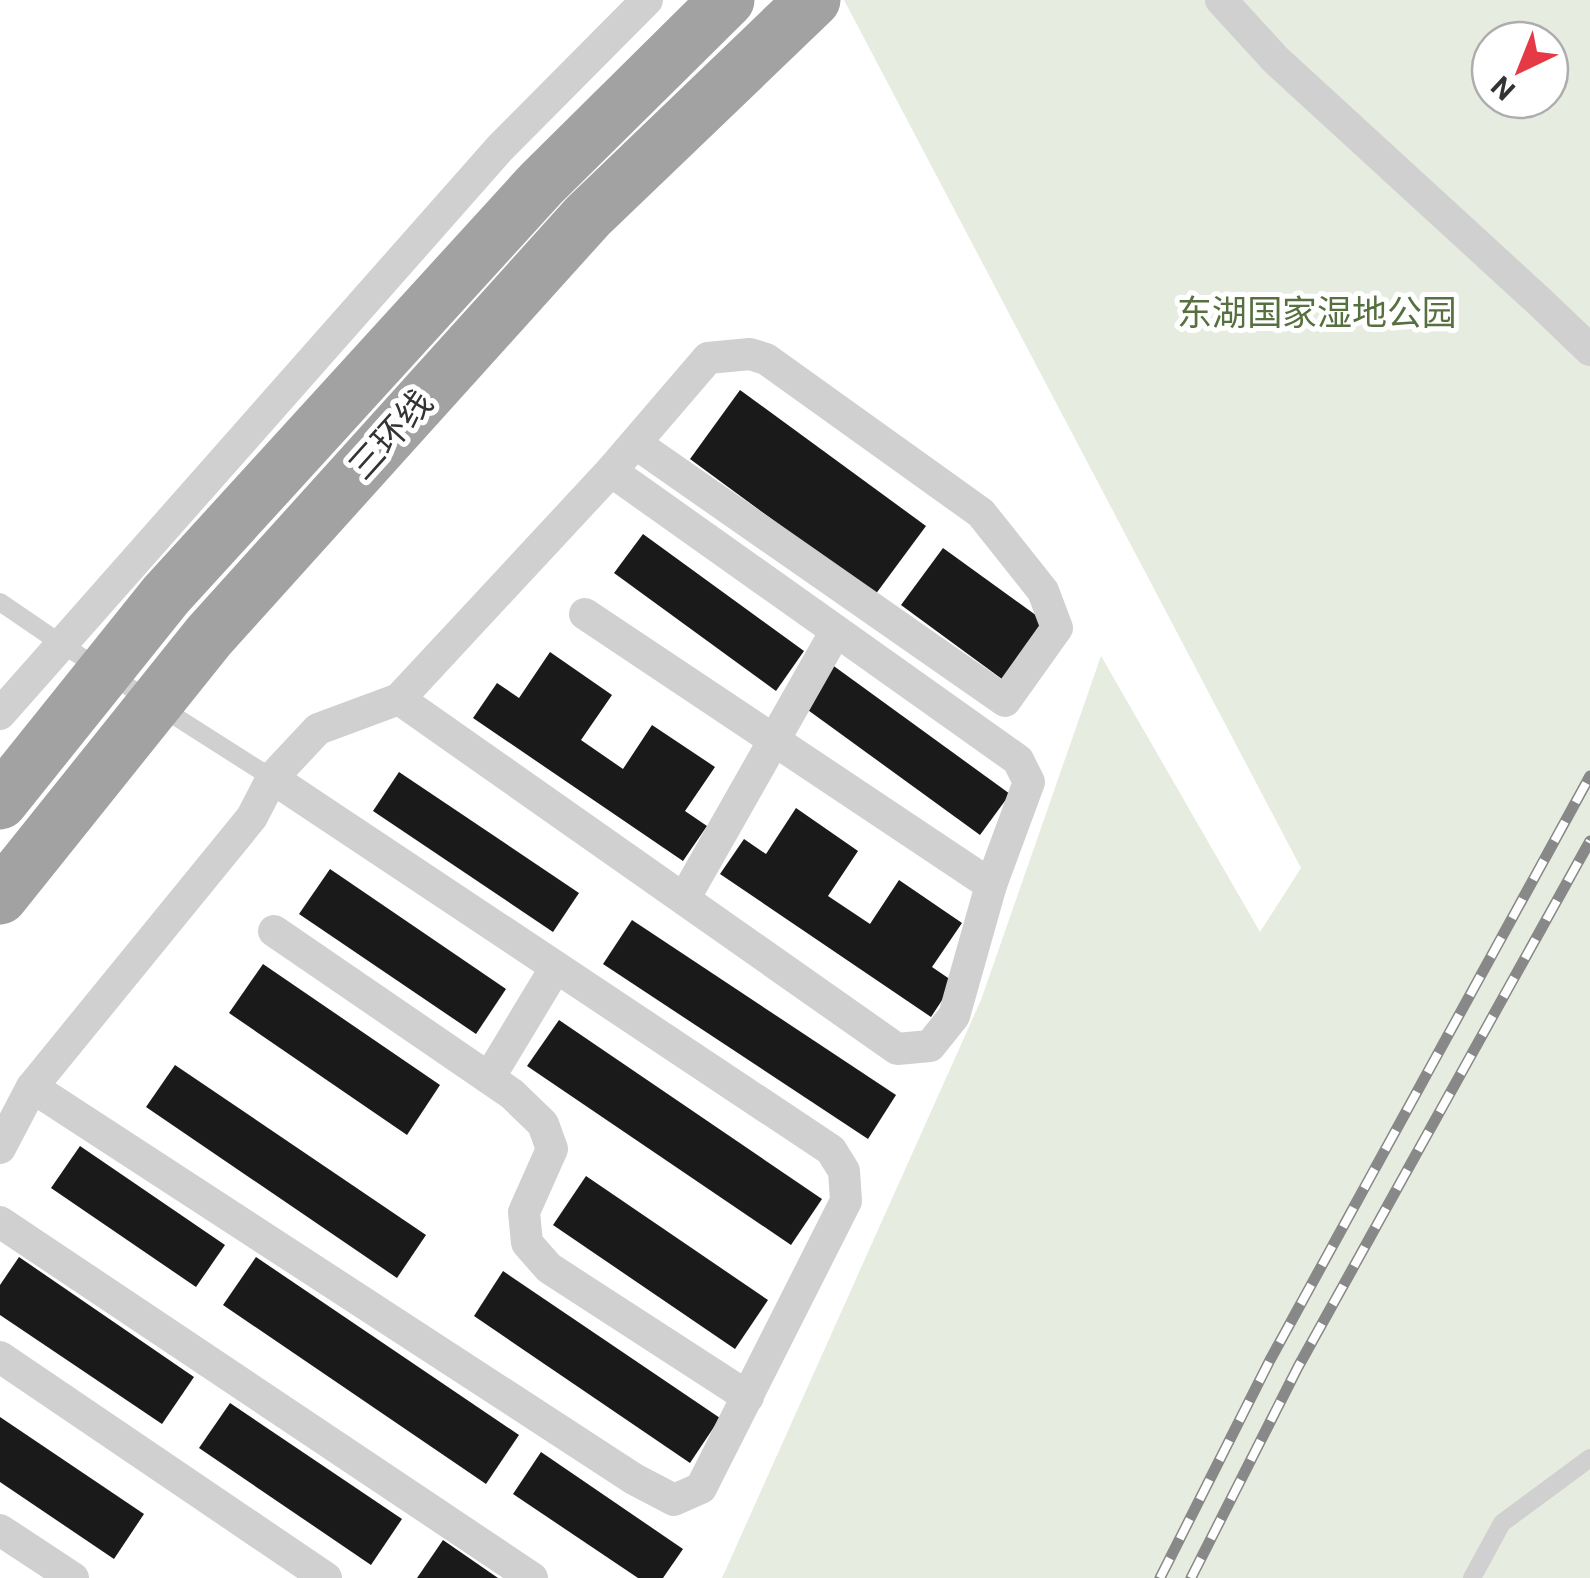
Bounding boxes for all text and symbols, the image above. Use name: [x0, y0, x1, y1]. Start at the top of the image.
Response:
north arrow: [1470, 20, 1570, 120]
text: N: [1485, 69, 1522, 107]
park label: 东湖国家湿地公园: [1177, 293, 1457, 334]
street label: 三环线: [341, 382, 441, 488]

